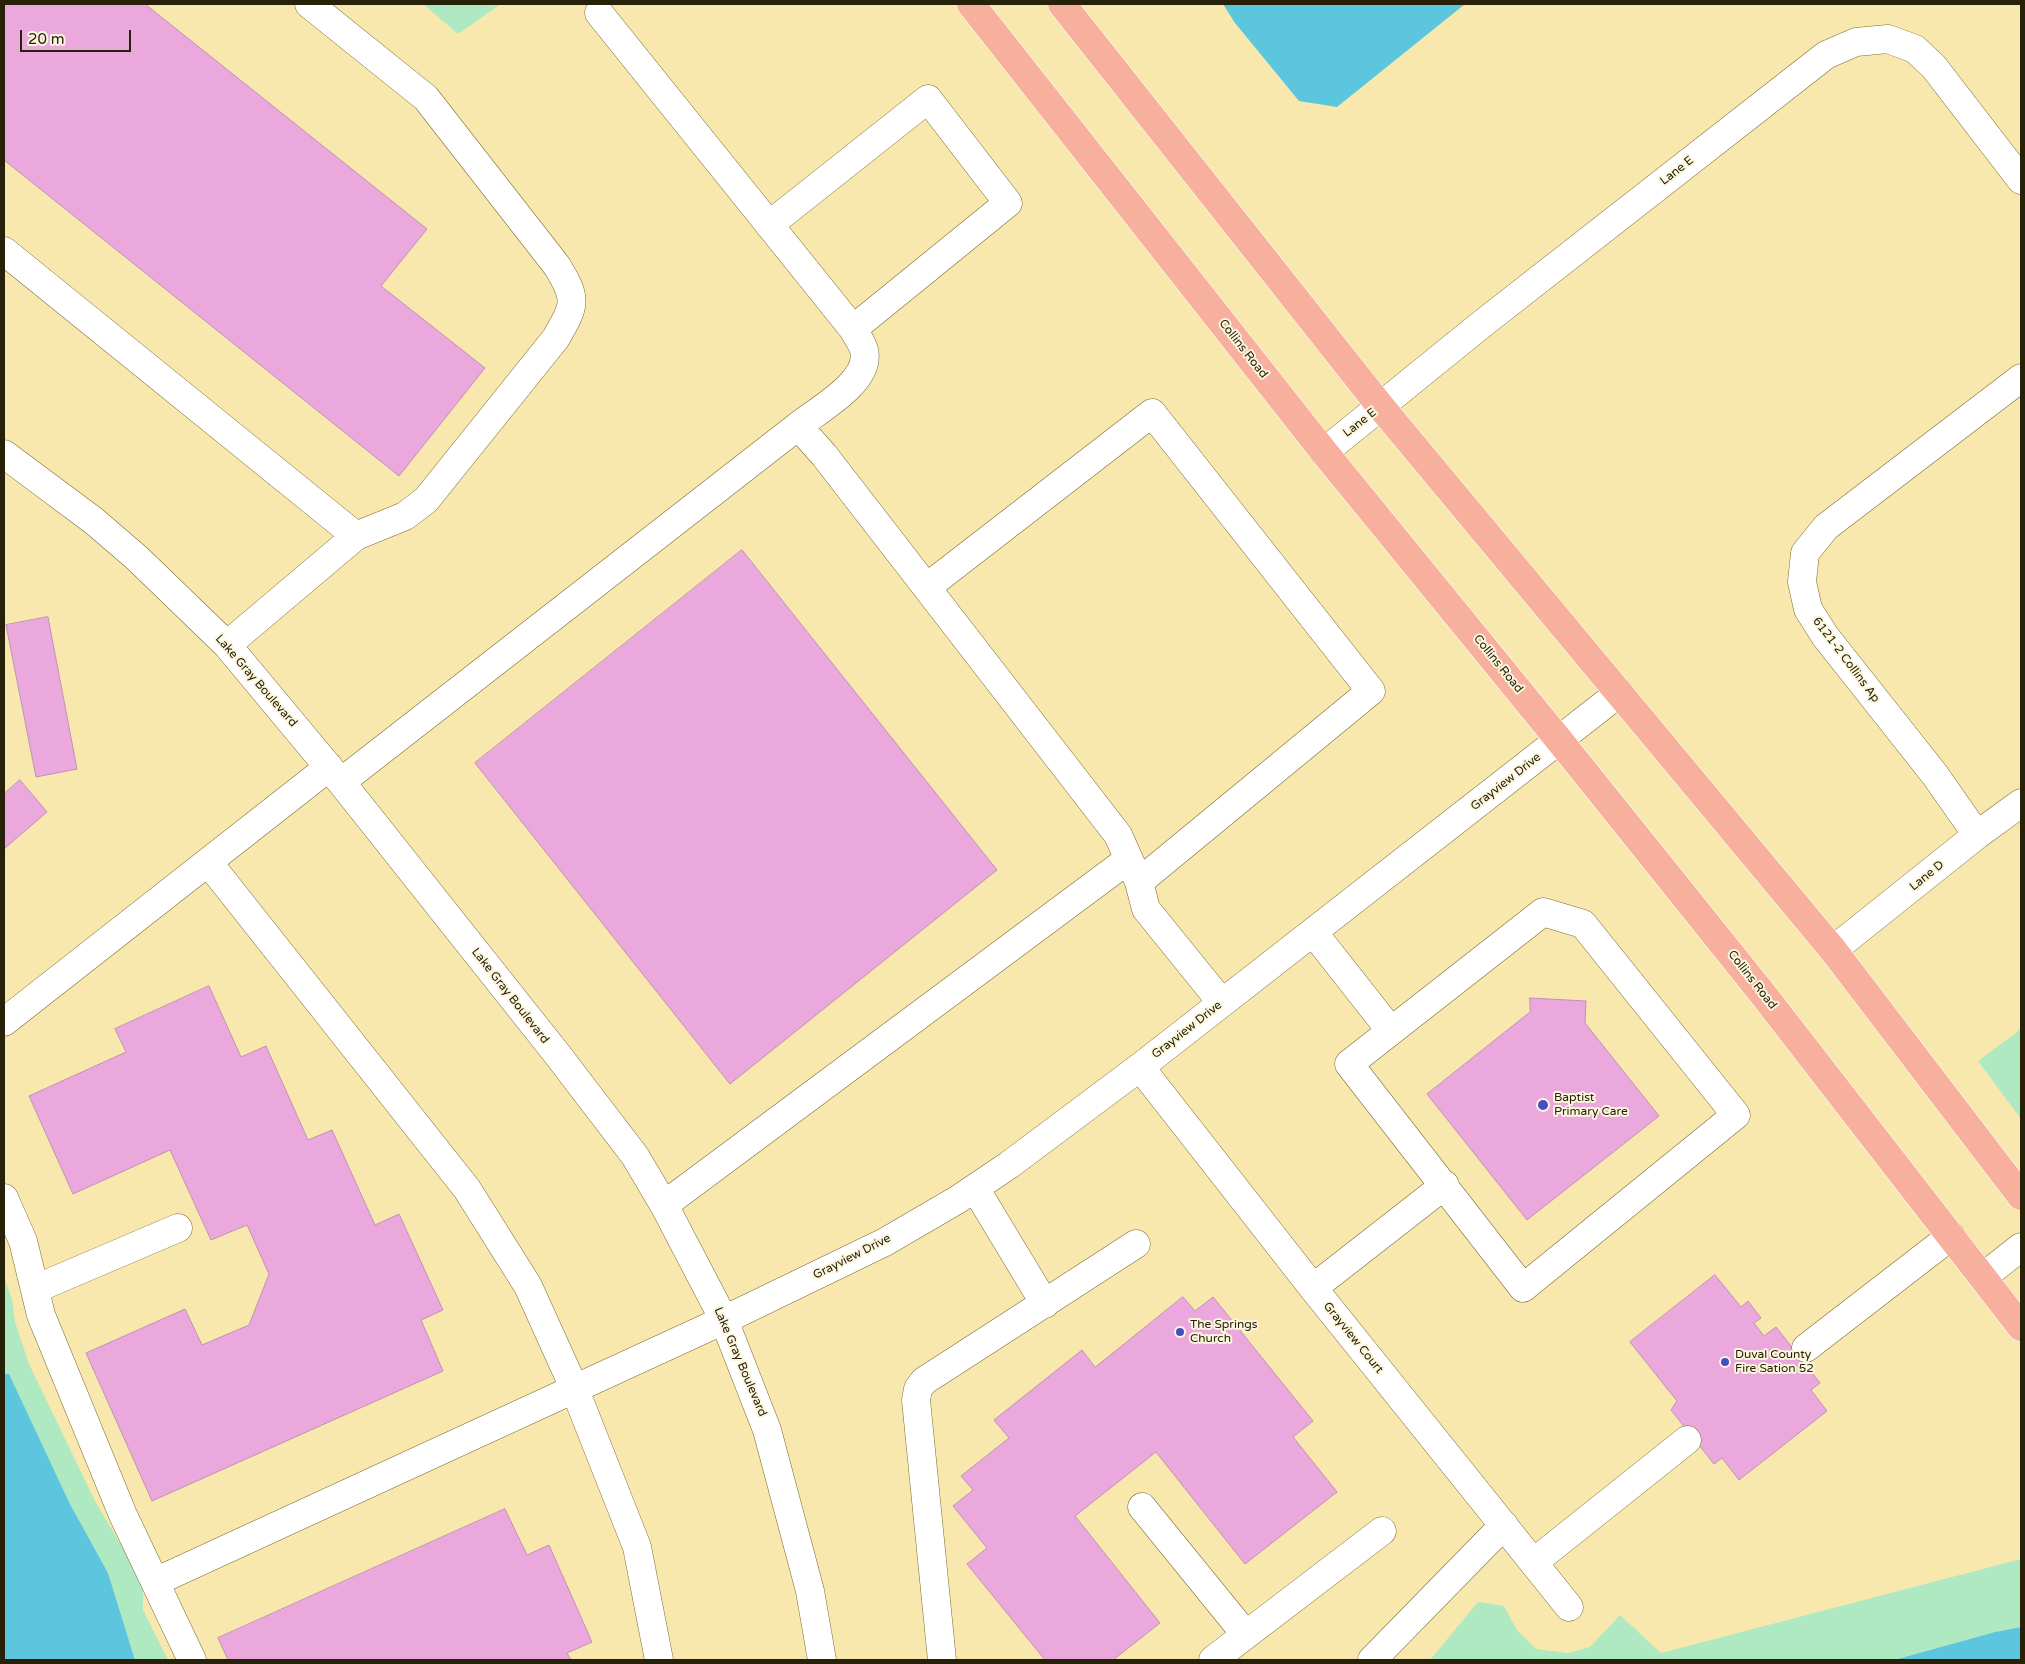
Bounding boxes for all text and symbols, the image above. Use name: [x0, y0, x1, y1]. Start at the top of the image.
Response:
scale bar: [22, 20, 134, 52]
text: 20 m: [28, 30, 65, 48]
street label: Lane E: [1657, 153, 1697, 189]
street label: Collins Road: [1216, 317, 1270, 381]
street label: Lane E: [1340, 405, 1380, 441]
street label: 6121-2 Collins Ap: [1809, 615, 1883, 705]
street label: Lake Gray Boulevard: [212, 632, 300, 730]
street label: Collins Road: [1470, 632, 1526, 696]
street label: Grayview Drive: [1468, 750, 1544, 814]
street label: Lane D: [1907, 858, 1947, 894]
street label: Lake Gray Boulevard: [468, 945, 552, 1047]
street label: Collins Road: [1725, 948, 1779, 1012]
street label: Grayview Drive: [1149, 998, 1225, 1062]
place label: Baptist Primary Care: [1554, 1091, 1628, 1119]
marker: Baptist Primary Care: [1536, 1098, 1550, 1112]
street label: Grayview Drive: [811, 1231, 893, 1283]
street label: Grayview Court: [1320, 1300, 1386, 1376]
street label: Lake Gray Boulevard: [710, 1305, 770, 1419]
place label: The Springs Church: [1190, 1318, 1258, 1346]
marker: The Springs Church: [1174, 1326, 1186, 1338]
place label: Duval County Fire Sation 52: [1735, 1348, 1814, 1376]
marker: Duval County Fire Sation 52: [1719, 1356, 1731, 1368]

